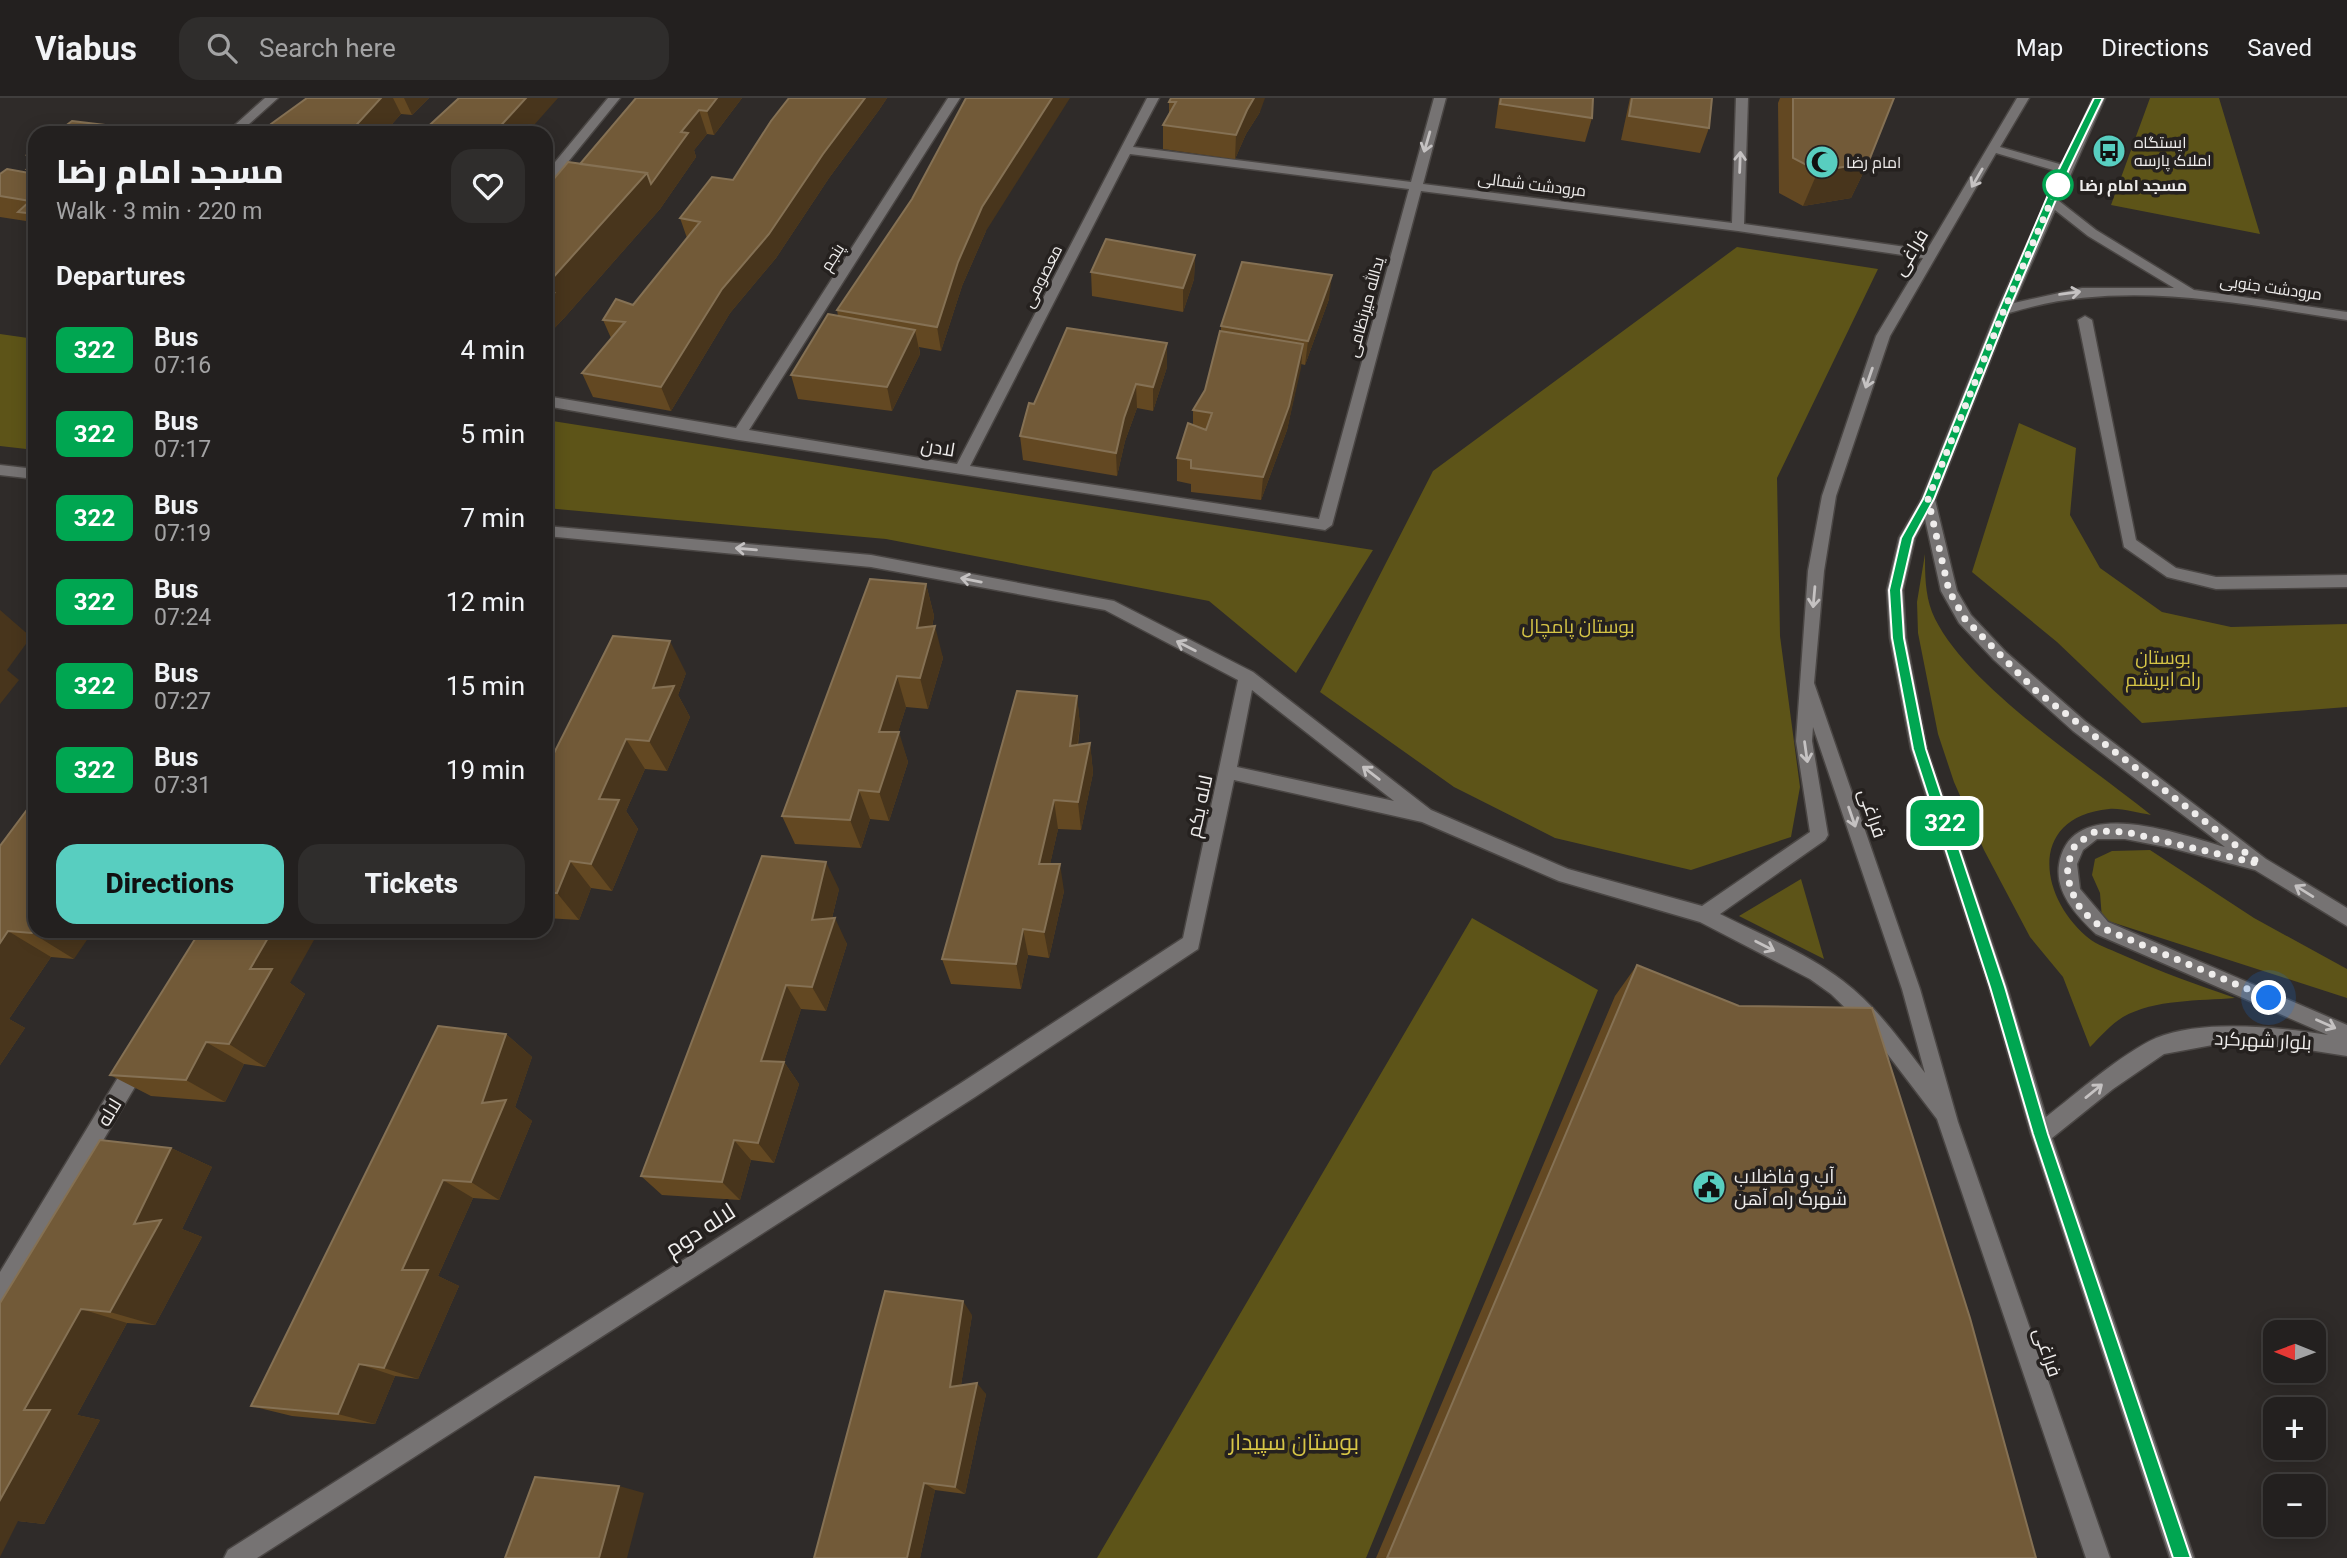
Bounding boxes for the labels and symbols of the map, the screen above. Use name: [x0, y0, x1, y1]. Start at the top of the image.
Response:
one-way arrow: [1420, 130, 1433, 152]
bus stop icon: ایستگاه املاک پارسه: [2090, 132, 2128, 170]
place label: ایستگاه املاک پارسه: [2134, 133, 2212, 172]
mosque icon: امام رضا: [1803, 143, 1841, 181]
one-way arrow: [1733, 151, 1747, 174]
place label: امام رضا: [1846, 153, 1901, 174]
street label: مرودشت شمالی: [1477, 168, 1587, 202]
one-way arrow: [1970, 168, 1984, 188]
marker: مسجد امام رضا: [2043, 170, 2073, 200]
place label: مسجد امام رضا: [2079, 176, 2187, 197]
street label: فراغی: [1888, 225, 1933, 280]
street label: پنجم: [817, 239, 850, 276]
street label: معصومی: [1019, 242, 1067, 311]
street label: یدالله میرنظامی: [1342, 254, 1389, 360]
street label: مرودشت جنوبی: [2218, 271, 2323, 305]
one-way arrow: [2058, 286, 2081, 299]
one-way arrow: [1862, 366, 1874, 388]
street label: لادن: [919, 433, 957, 462]
one-way arrow: [735, 543, 757, 556]
one-way arrow: [960, 573, 983, 586]
one-way arrow: [1807, 586, 1820, 608]
park label: بوستان پامچال: [1522, 615, 1634, 639]
one-way arrow: [1176, 639, 1197, 652]
park label: بوستان راه ابریشم: [2125, 646, 2201, 693]
one-way arrow: [1800, 740, 1813, 762]
one-way arrow: [1362, 765, 1380, 780]
street label: لاله یکم: [1182, 773, 1219, 840]
street label: فراغی: [1853, 786, 1892, 841]
line badge: 322: [1905, 800, 1985, 846]
one-way arrow: [1847, 805, 1859, 827]
one-way arrow: [2294, 884, 2314, 898]
one-way arrow: [1754, 940, 1775, 954]
your location: [2251, 980, 2286, 1015]
one-way arrow: [2314, 1018, 2336, 1031]
street label: بلوار شهرکرد: [2214, 1026, 2312, 1055]
one-way arrow: [2084, 1084, 2102, 1099]
street label: لاله: [92, 1094, 127, 1130]
place label: آب و فاضلاب شهرک راه آهن: [1734, 1165, 1847, 1210]
public building icon: آب و فاضلاب شهرک راه آهن: [1690, 1168, 1728, 1206]
street label: لاله دوم: [660, 1198, 742, 1265]
north arrow: [2263, 1320, 2326, 1382]
street label: فراغی: [2028, 1325, 2067, 1380]
park label: بوستان سپیدار: [1227, 1429, 1359, 1456]

